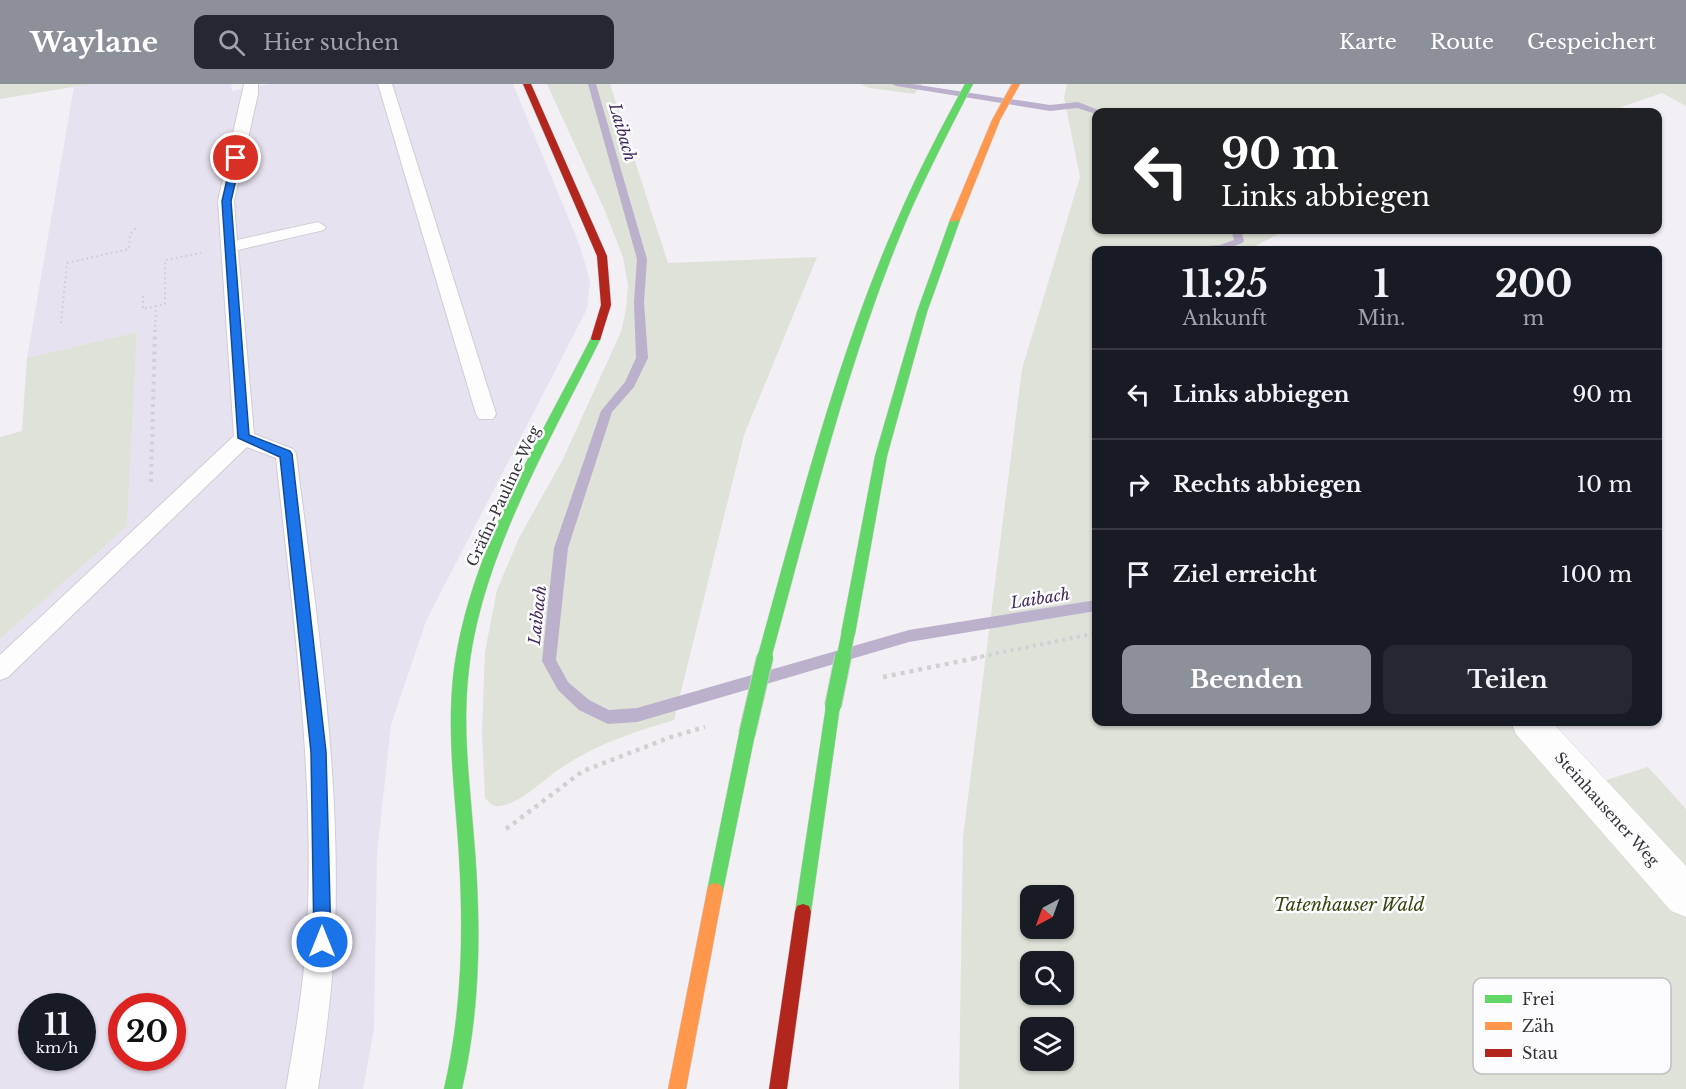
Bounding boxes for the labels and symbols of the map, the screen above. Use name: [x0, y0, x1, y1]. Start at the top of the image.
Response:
water label: Laibach: [605, 100, 641, 163]
pin: [210, 132, 261, 183]
street label: Gräfin-Pauline-Weg: [462, 422, 544, 569]
water label: Laibach: [1008, 583, 1071, 613]
water label: Laibach: [524, 584, 550, 647]
street label: Steinhausener Weg: [1551, 748, 1664, 871]
north arrow: [1020, 885, 1074, 939]
park label: Tatenhauser Wald: [1274, 894, 1425, 916]
position arrow: [290, 910, 354, 974]
legend: [1473, 978, 1671, 1074]
text: Frei: [1522, 989, 1555, 1009]
speed limit sign: 20: [108, 993, 186, 1071]
text: Zäh: [1522, 1016, 1554, 1036]
text: Stau: [1522, 1043, 1558, 1063]

